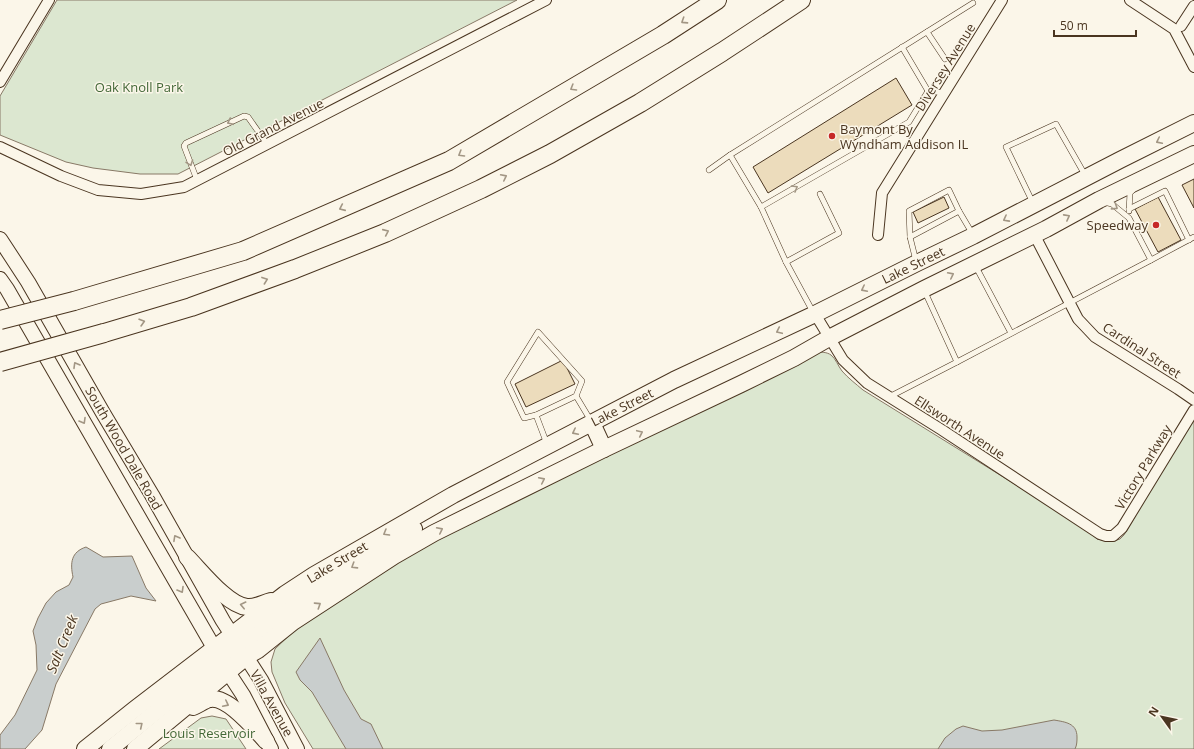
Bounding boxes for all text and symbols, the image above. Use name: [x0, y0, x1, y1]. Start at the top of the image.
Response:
scale bar: [1054, 12, 1136, 38]
one-way arrow: [681, 16, 688, 24]
text: 50 m: [1060, 17, 1088, 34]
street label: Diversey Avenue: [911, 20, 979, 114]
park label: Oak Knoll Park: [95, 78, 183, 96]
one-way arrow: [570, 84, 577, 91]
street label: Old Grand Avenue: [219, 94, 327, 160]
one-way arrow: [227, 117, 234, 125]
place label: Baymont By Wyndham Addison IL: [840, 120, 968, 153]
marker: Baymont By Wyndham Addison IL: [827, 131, 837, 141]
one-way arrow: [1156, 136, 1163, 144]
one-way arrow: [458, 150, 465, 157]
one-way arrow: [186, 160, 194, 167]
one-way arrow: [499, 174, 507, 182]
one-way arrow: [791, 185, 798, 192]
one-way arrow: [1111, 202, 1118, 210]
one-way arrow: [339, 203, 347, 211]
one-way arrow: [1003, 214, 1010, 222]
one-way arrow: [1063, 215, 1070, 222]
place label: Speedway: [1087, 216, 1148, 234]
marker: Speedway: [1151, 220, 1161, 230]
one-way arrow: [381, 229, 389, 237]
street label: Lake Street: [879, 242, 948, 288]
one-way arrow: [946, 273, 954, 280]
one-way arrow: [261, 277, 268, 285]
one-way arrow: [861, 284, 869, 292]
one-way arrow: [138, 318, 145, 327]
street label: Cardinal Street: [1099, 318, 1185, 382]
one-way arrow: [776, 326, 784, 334]
one-way arrow: [73, 362, 80, 369]
street label: South Wood Dale Road: [81, 383, 167, 513]
street label: Lake Street: [588, 383, 657, 430]
street label: Ellsworth Avenue: [911, 391, 1009, 463]
one-way arrow: [79, 417, 86, 424]
street label: Victory Parkway: [1111, 421, 1176, 513]
one-way arrow: [572, 427, 579, 435]
one-way arrow: [635, 430, 643, 438]
one-way arrow: [537, 477, 545, 485]
one-way arrow: [435, 527, 443, 535]
one-way arrow: [383, 528, 390, 535]
one-way arrow: [174, 535, 181, 542]
street label: Lake Street: [303, 537, 371, 587]
one-way arrow: [351, 562, 358, 569]
one-way arrow: [177, 586, 184, 593]
one-way arrow: [239, 602, 246, 610]
one-way arrow: [314, 603, 321, 610]
water label: Salt Creek: [41, 611, 82, 676]
street label: Villa Avenue: [246, 667, 298, 739]
north arrow: [1142, 697, 1182, 737]
one-way arrow: [222, 699, 229, 707]
text: N: [1144, 703, 1162, 719]
one-way arrow: [135, 722, 142, 729]
park label: Louis Reservoir: [163, 724, 256, 742]

